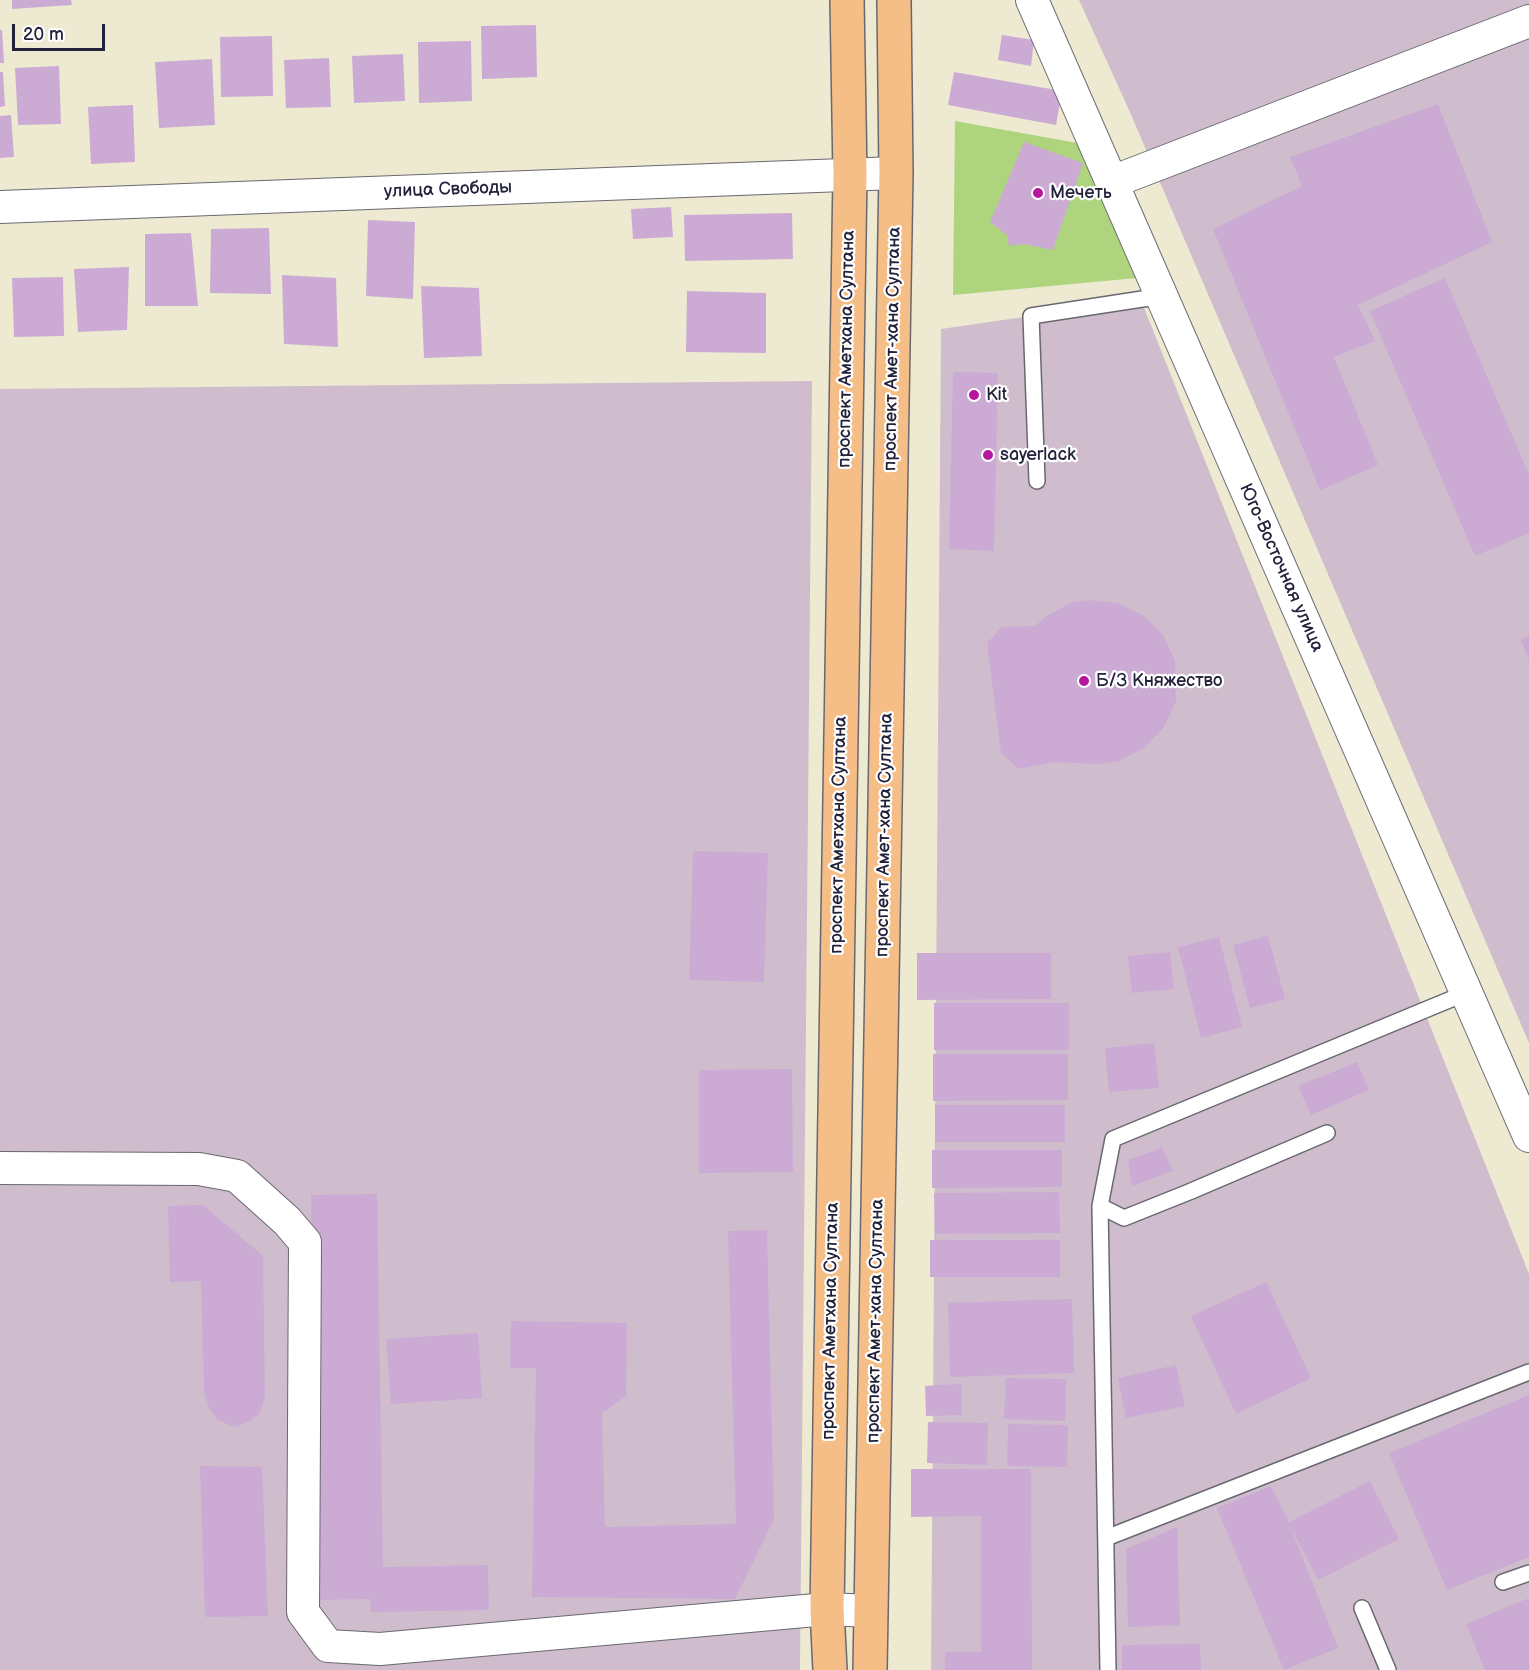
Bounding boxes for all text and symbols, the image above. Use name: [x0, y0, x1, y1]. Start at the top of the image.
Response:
scale bar: [15, 12, 108, 50]
text: 20 m: [23, 24, 64, 45]
street label: улица Свободы: [384, 177, 512, 203]
place label: Мечеть: [1050, 182, 1112, 204]
marker: Мечеть: [1031, 186, 1045, 200]
street label: проспект Амет-хана Султана: [880, 227, 906, 471]
street label: проспект Аметхана Султана: [834, 230, 860, 468]
place label: Kit: [986, 384, 1007, 406]
marker: Kit: [967, 388, 981, 402]
place label: sayerlack: [1000, 444, 1076, 466]
marker: sayerlack: [981, 448, 995, 462]
street label: Юго-Восточная улица: [1234, 480, 1328, 656]
place label: Б/З Княжество: [1096, 670, 1222, 692]
marker: Б/З Княжество: [1077, 674, 1091, 688]
street label: проспект Амет-хана Султана: [872, 713, 898, 957]
street label: проспект Аметхана Султана: [826, 716, 852, 954]
street label: проспект Амет-хана Султана: [863, 1199, 889, 1443]
street label: проспект Аметхана Султана: [818, 1202, 844, 1440]

